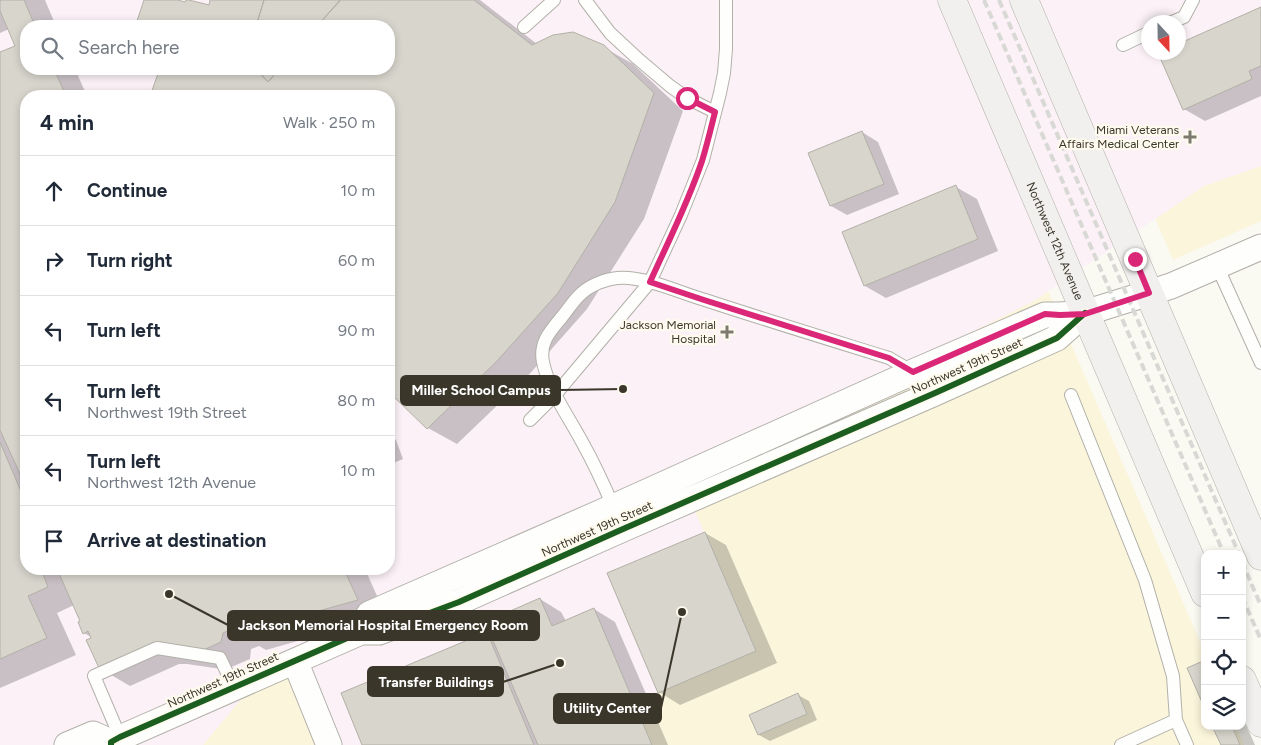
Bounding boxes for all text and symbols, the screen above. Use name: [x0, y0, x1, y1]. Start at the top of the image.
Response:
north arrow: [1141, 15, 1186, 60]
search box: [20, 20, 395, 75]
icon: search: [38, 34, 66, 62]
text: Search here: [78, 36, 180, 59]
route start: [676, 87, 699, 110]
text: 4 min: [40, 110, 94, 135]
text: Walk · 250 m: [283, 113, 375, 132]
place label: Miami Veterans Affairs Medical Center: [1059, 123, 1179, 151]
marker: Miami Veterans Affairs Medical Center: [1183, 130, 1197, 144]
icon: ahead: [40, 177, 68, 205]
text: Continue: [87, 179, 167, 202]
street label: Northwest 12th Avenue: [1023, 180, 1086, 303]
text: 10 m: [341, 181, 375, 200]
icon: right: [40, 247, 68, 275]
route end: [1124, 248, 1147, 271]
text: Turn right: [87, 249, 173, 272]
text: 60 m: [338, 251, 375, 270]
icon: left: [40, 317, 68, 345]
place label: Jackson Memorial Hospital: [620, 318, 716, 346]
text: Turn left: [87, 319, 161, 342]
text: 90 m: [338, 321, 375, 340]
marker: Jackson Memorial Hospital: [720, 325, 734, 339]
street label: Northwest 19th Street: [909, 335, 1025, 397]
callout: Miller School Campus: [401, 376, 560, 405]
text: Turn left: [87, 380, 161, 403]
text: Miller School Campus: [412, 382, 551, 399]
icon: left: [40, 387, 68, 415]
text: 80 m: [337, 391, 375, 410]
text: Northwest 19th Street: [87, 403, 247, 422]
text: Turn left: [87, 450, 161, 473]
icon: left: [40, 457, 68, 485]
text: 10 m: [341, 461, 375, 480]
text: Northwest 12th Avenue: [87, 473, 256, 492]
street label: Northwest 19th Street: [539, 498, 655, 560]
icon: arrive: [40, 527, 68, 555]
text: Arrive at destination: [87, 529, 266, 552]
map controls: [1201, 550, 1246, 730]
button: +: [1201, 550, 1246, 595]
button: −: [1201, 595, 1246, 640]
callout: Jackson Memorial Hospital Emergency Room: [228, 611, 539, 640]
text: Jackson Memorial Hospital Emergency Room: [238, 617, 528, 634]
button: locate: [1201, 640, 1246, 685]
street label: Northwest 19th Street: [165, 649, 281, 711]
callout: Transfer Buildings: [368, 667, 503, 696]
text: Transfer Buildings: [378, 674, 494, 691]
button: layers: [1201, 685, 1246, 730]
callout: Utility Center: [554, 694, 661, 723]
text: Utility Center: [563, 700, 652, 717]

